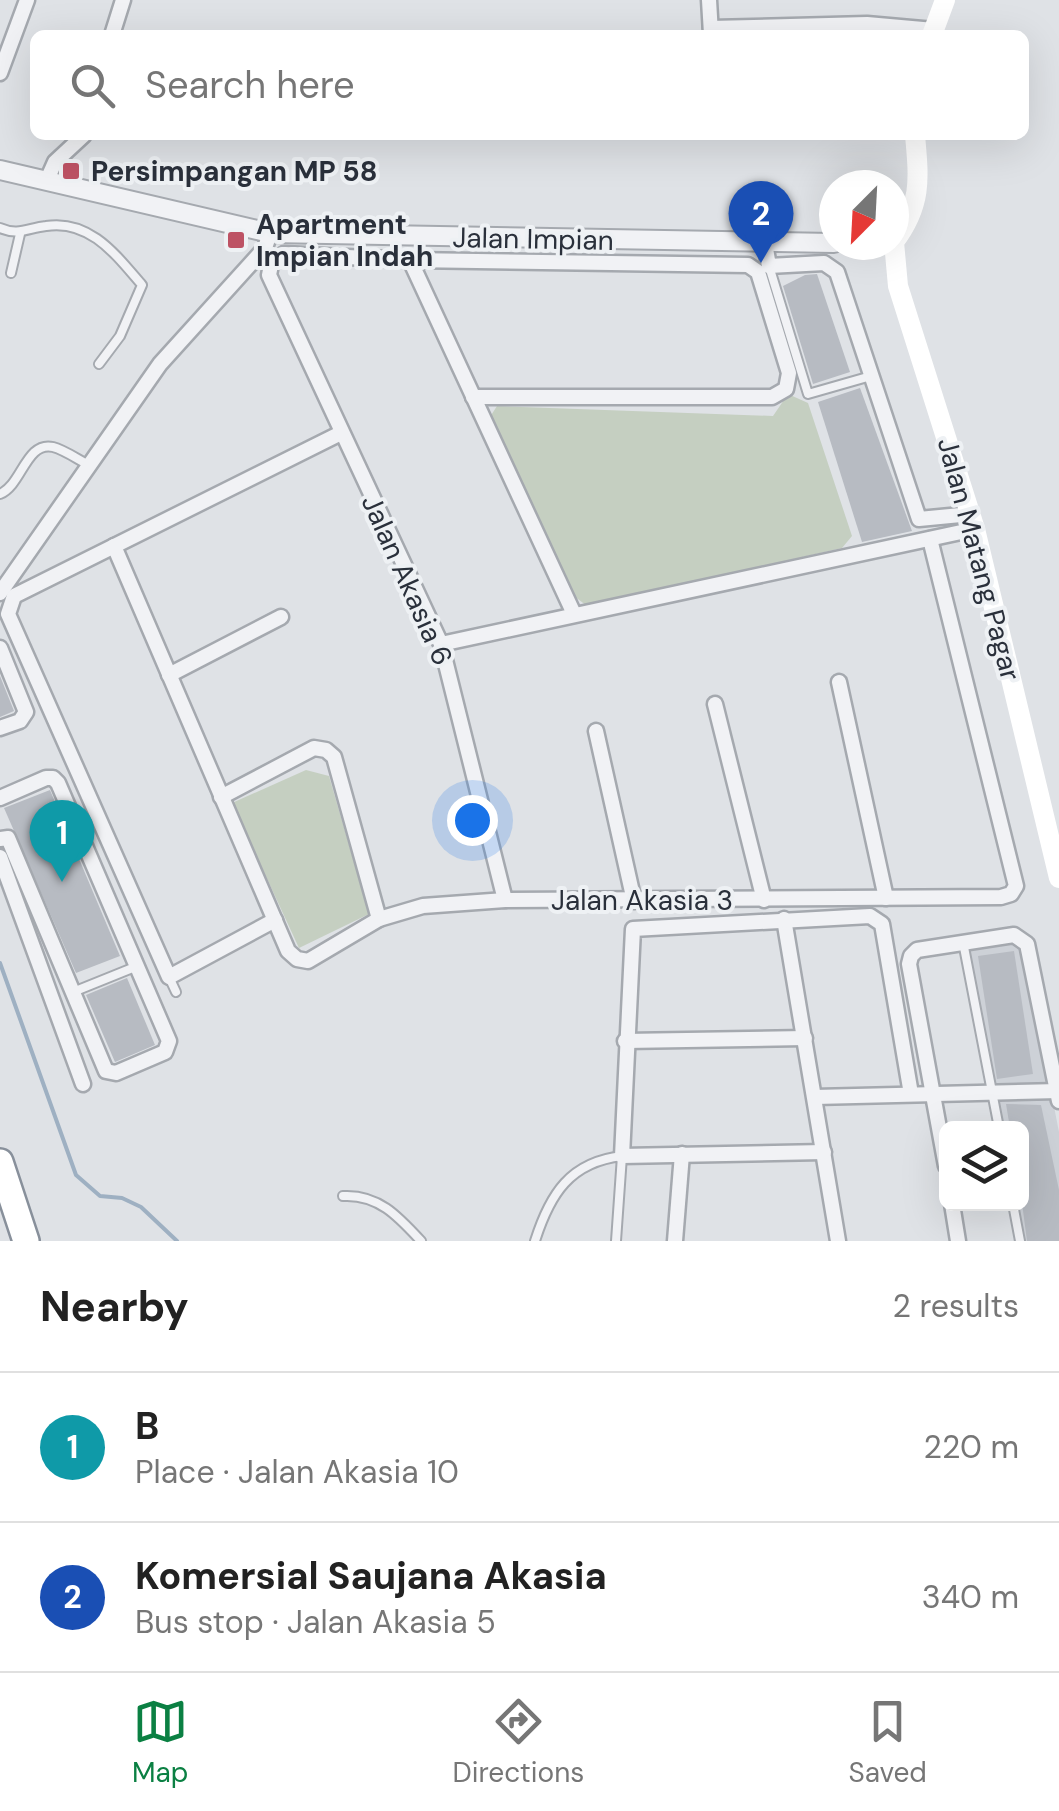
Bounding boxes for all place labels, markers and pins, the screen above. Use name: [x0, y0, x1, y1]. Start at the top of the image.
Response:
place label: Persimpangan MP 58: [91, 153, 377, 190]
marker: Persimpangan MP 58: [60, 160, 82, 182]
pin: 2: [728, 180, 794, 263]
place label: Apartment Impian Indah: [256, 206, 433, 275]
marker: Apartment Impian Indah: [225, 229, 247, 251]
pin: 1: [30, 800, 94, 882]

